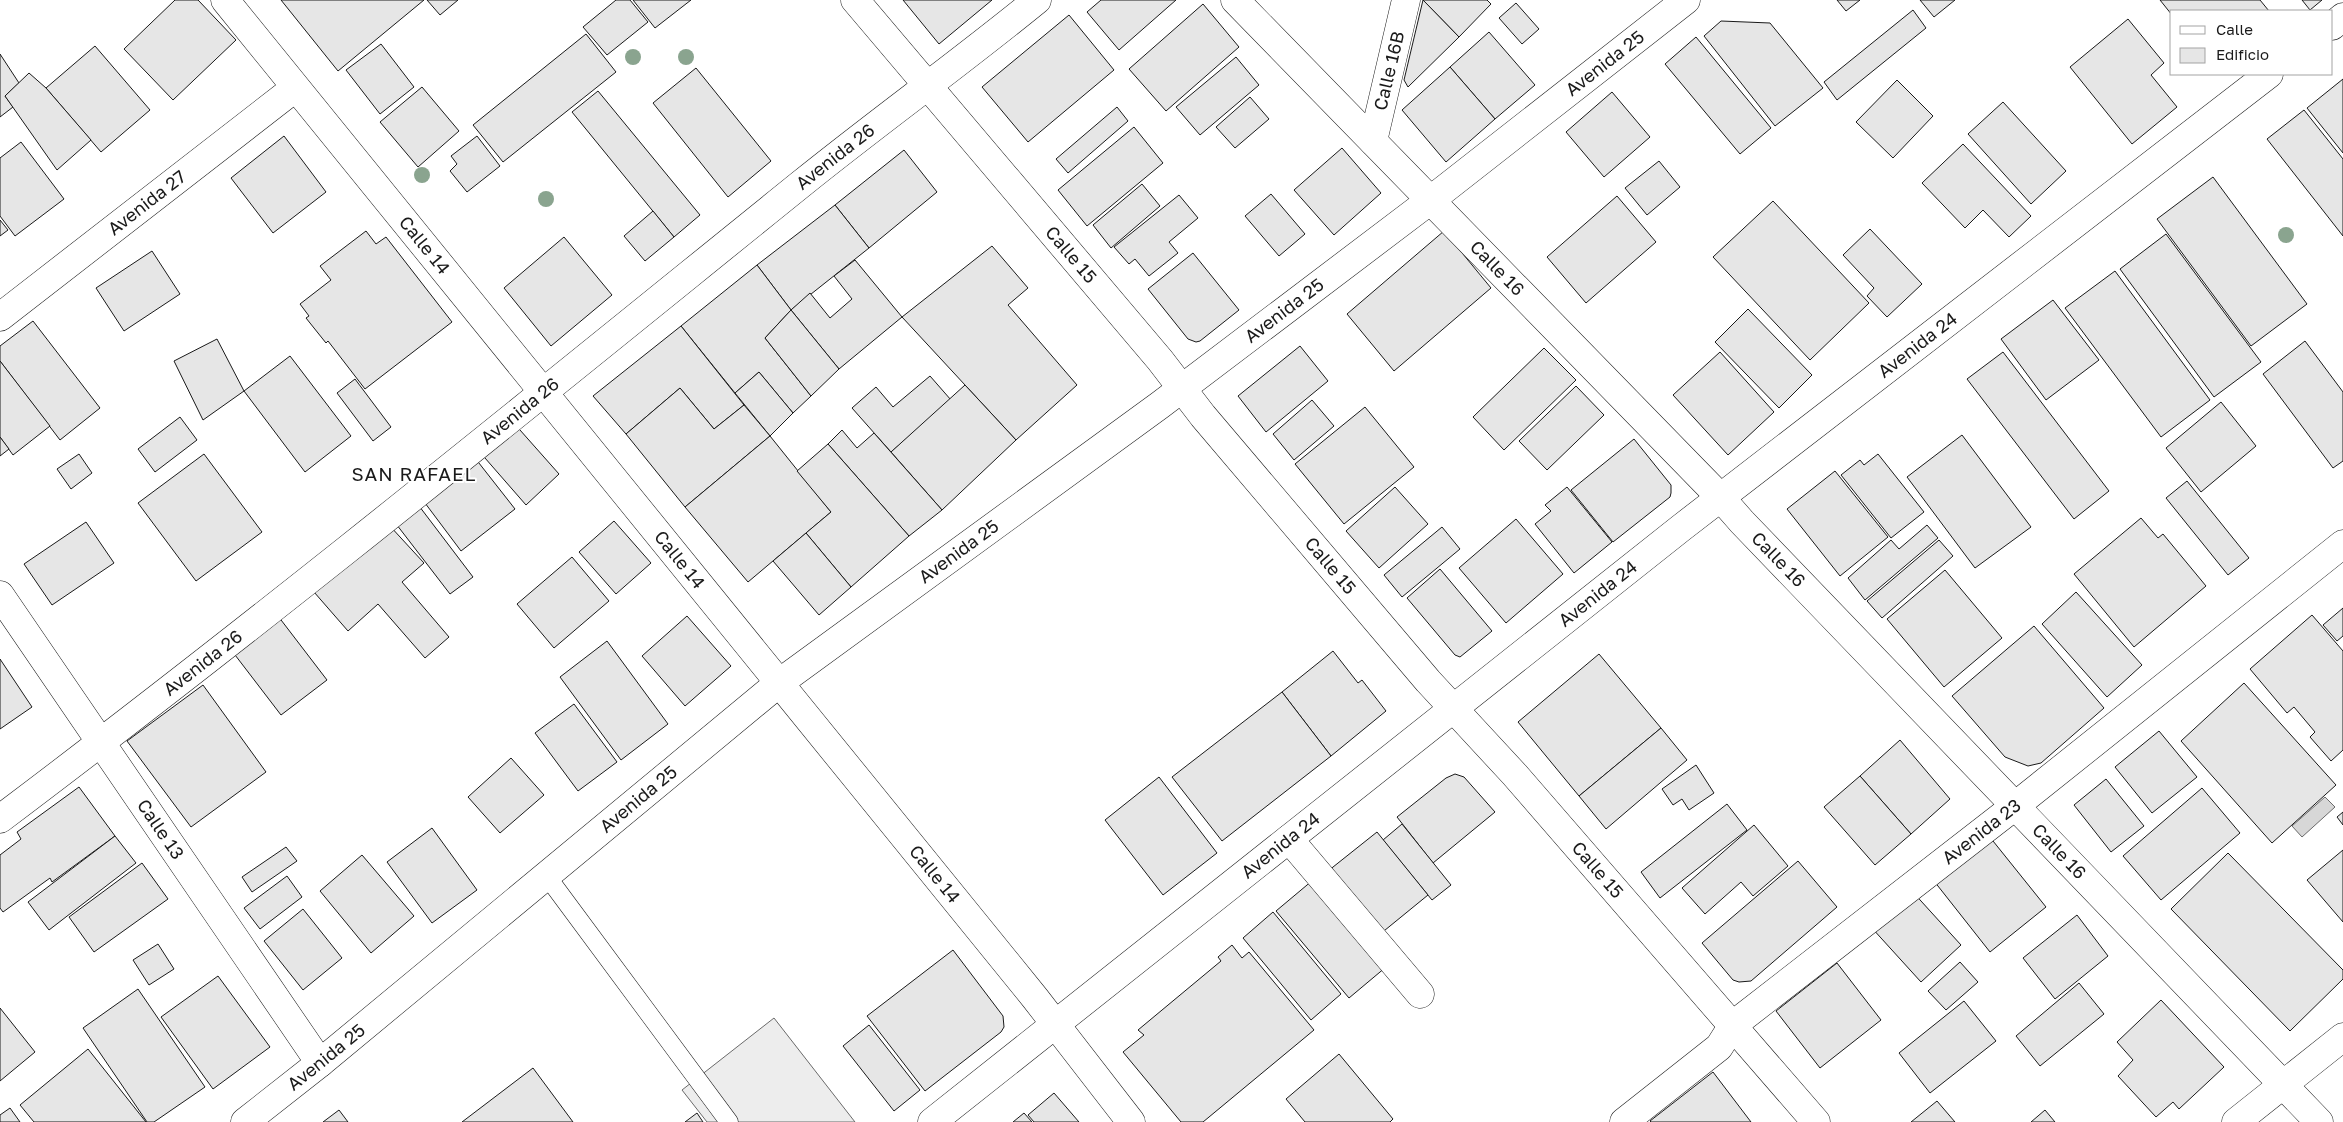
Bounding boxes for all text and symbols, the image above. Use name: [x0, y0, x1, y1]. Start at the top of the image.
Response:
legend: [2170, 10, 2333, 75]
text: Calle: [2216, 20, 2253, 38]
street label: Avenida 25: [1561, 25, 1648, 100]
street label: Calle 16B: [1369, 29, 1408, 112]
text: Edificio: [2216, 45, 2269, 63]
street label: Avenida 26: [791, 118, 879, 194]
street label: Avenida 27: [103, 165, 190, 239]
street label: Calle 14: [395, 211, 455, 278]
street label: Calle 15: [1041, 221, 1102, 287]
street label: Calle 16: [1466, 236, 1529, 300]
street label: Avenida 25: [1240, 273, 1328, 347]
street label: Avenida 24: [1873, 307, 1961, 382]
street label: Avenida 26: [476, 372, 563, 448]
district label: SAN RAFAEL: [352, 462, 476, 485]
street label: Avenida 25: [914, 514, 1003, 587]
street label: Calle 14: [650, 526, 710, 593]
street label: Calle 16: [1747, 527, 1811, 591]
street label: Calle 15: [1301, 532, 1361, 598]
street label: Avenida 24: [1554, 555, 1641, 631]
street label: Avenida 26: [159, 625, 246, 700]
street label: Avenida 25: [595, 760, 681, 837]
street label: Avenida 23: [1937, 794, 2025, 869]
street label: Calle 13: [133, 795, 189, 863]
street label: Avenida 24: [1236, 807, 1324, 883]
street label: Calle 16: [2028, 819, 2091, 883]
street label: Calle 15: [1568, 837, 1629, 902]
street label: Calle 14: [905, 840, 965, 907]
street label: Avenida 25: [282, 1018, 369, 1095]

